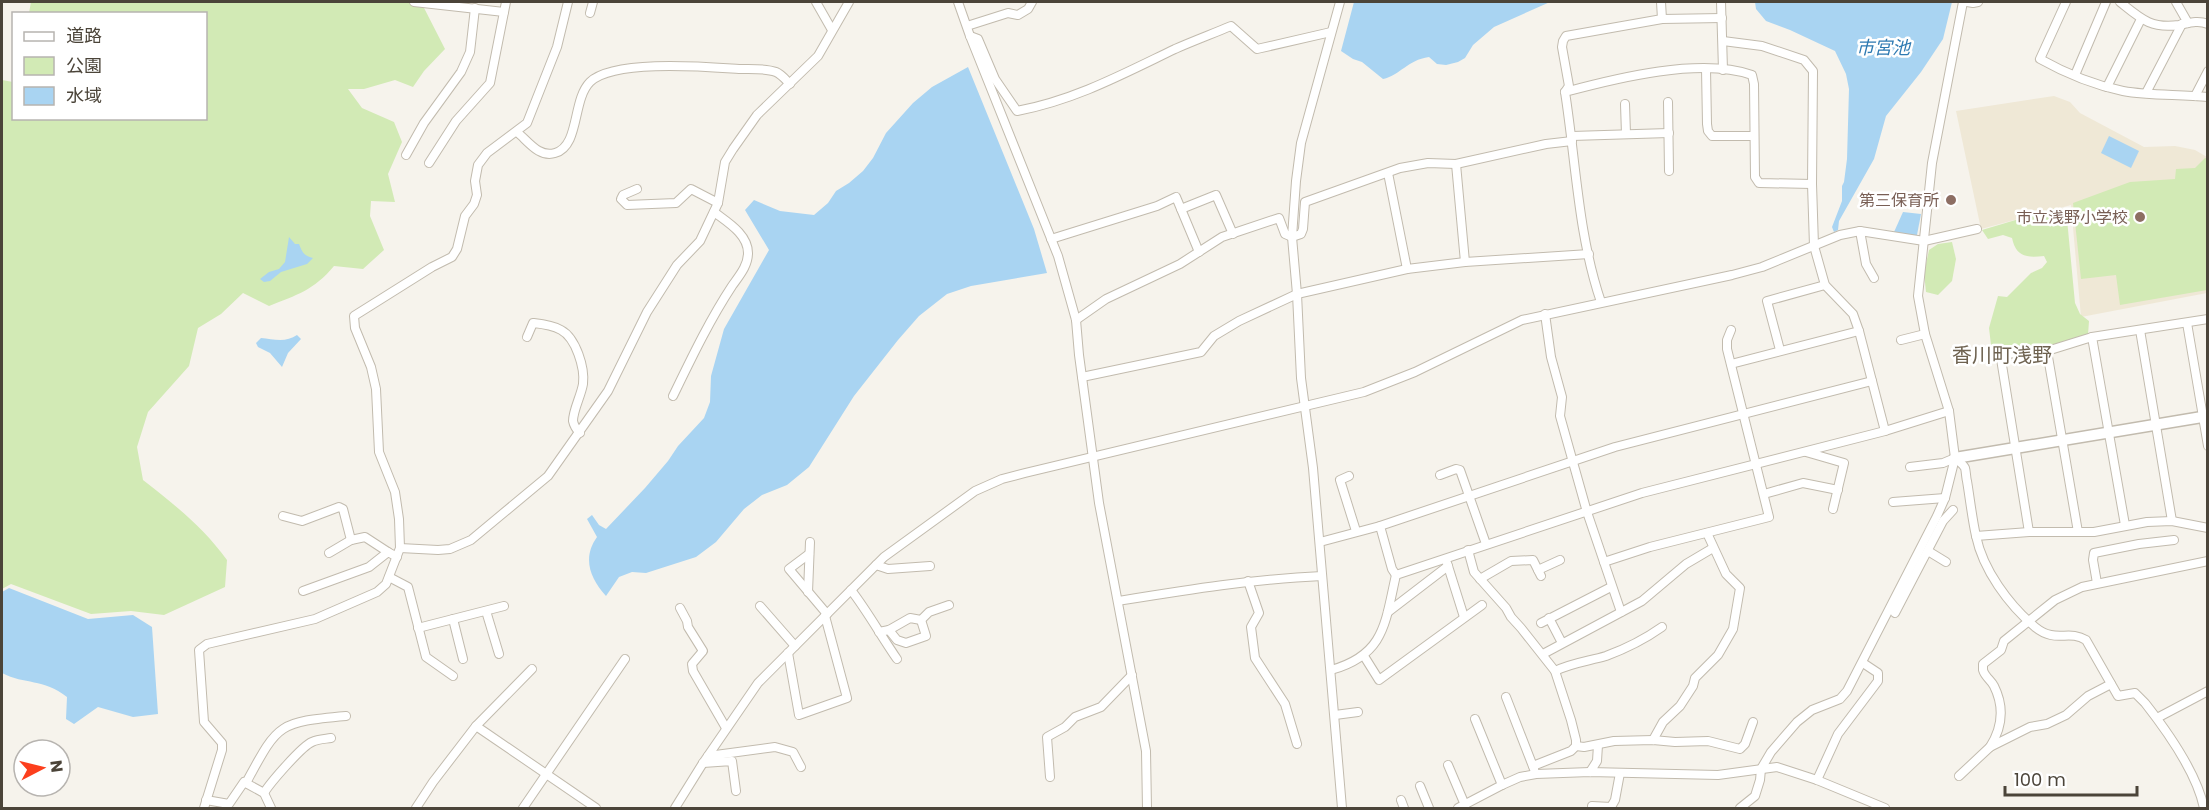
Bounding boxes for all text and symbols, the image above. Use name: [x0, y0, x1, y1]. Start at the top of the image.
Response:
legend: [12, 12, 207, 120]
text: 道路: [66, 23, 102, 48]
water label: 市宮池: [1856, 35, 1912, 60]
text: 公園: [66, 53, 102, 78]
text: 水域: [66, 83, 102, 108]
place label: 第三保育所: [1859, 189, 1939, 212]
marker: 第三保育所: [1944, 193, 1958, 207]
place label: 市立浅野小学校: [2016, 206, 2128, 229]
marker: 市立浅野小学校: [2133, 210, 2147, 224]
district label: 香川町浅野: [1952, 341, 2052, 369]
north arrow: [12, 738, 72, 798]
text: N: [44, 759, 69, 774]
scale bar: [2005, 759, 2137, 797]
text: 100 m: [2014, 767, 2066, 792]

